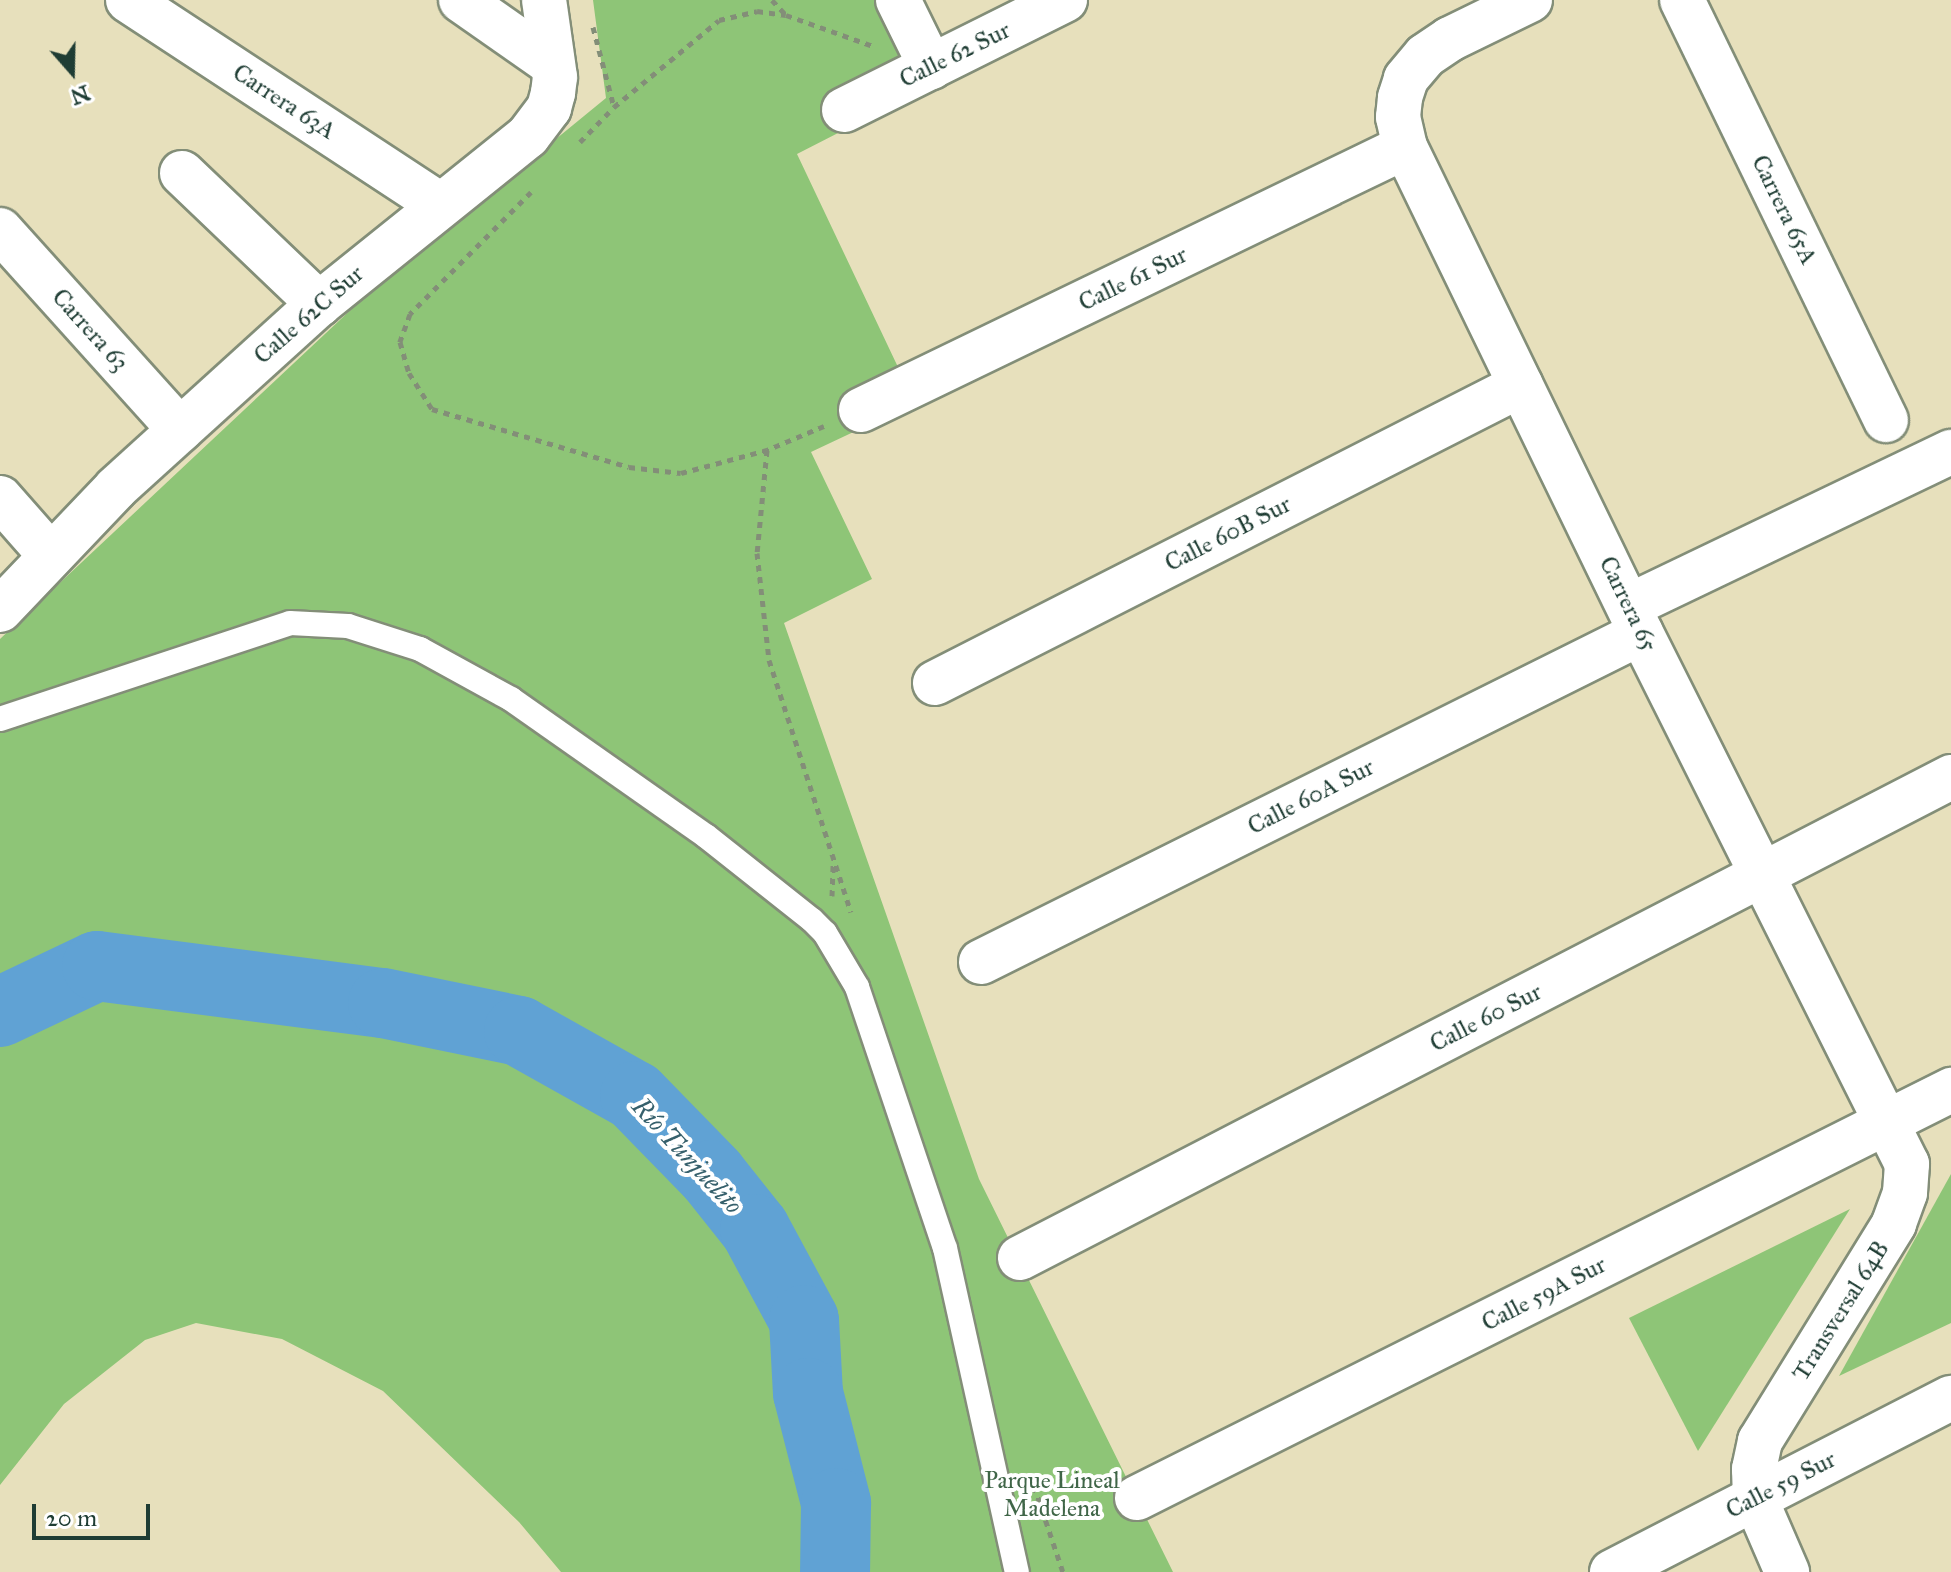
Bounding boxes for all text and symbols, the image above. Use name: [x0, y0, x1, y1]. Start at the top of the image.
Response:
street label: Calle 62 Sur: [895, 16, 1015, 94]
north arrow: [32, 32, 112, 112]
street label: Carrera 63A: [227, 58, 341, 146]
text: N: [67, 79, 94, 111]
street label: Carrera 65A: [1745, 151, 1823, 269]
street label: Calle 61 Sur: [1074, 240, 1192, 318]
street label: Calle 62C Sur: [248, 260, 370, 370]
street label: Carrera 63: [46, 283, 134, 377]
street label: Calle 60B Sur: [1160, 490, 1296, 578]
street label: Carrera 65: [1593, 552, 1663, 656]
street label: Calle 60A Sur: [1243, 753, 1379, 841]
street label: Calle 60 Sur: [1425, 978, 1547, 1058]
water label: Río Tunjuelito: [625, 1091, 749, 1221]
street label: Transversal 64B: [1787, 1236, 1895, 1386]
street label: Calle 59A Sur: [1477, 1250, 1611, 1338]
street label: Calle 59 Sur: [1721, 1445, 1841, 1525]
park label: Parque Lineal Madelena: [984, 1467, 1120, 1523]
scale bar: [36, 1488, 154, 1538]
text: 20 m: [46, 1503, 97, 1533]

